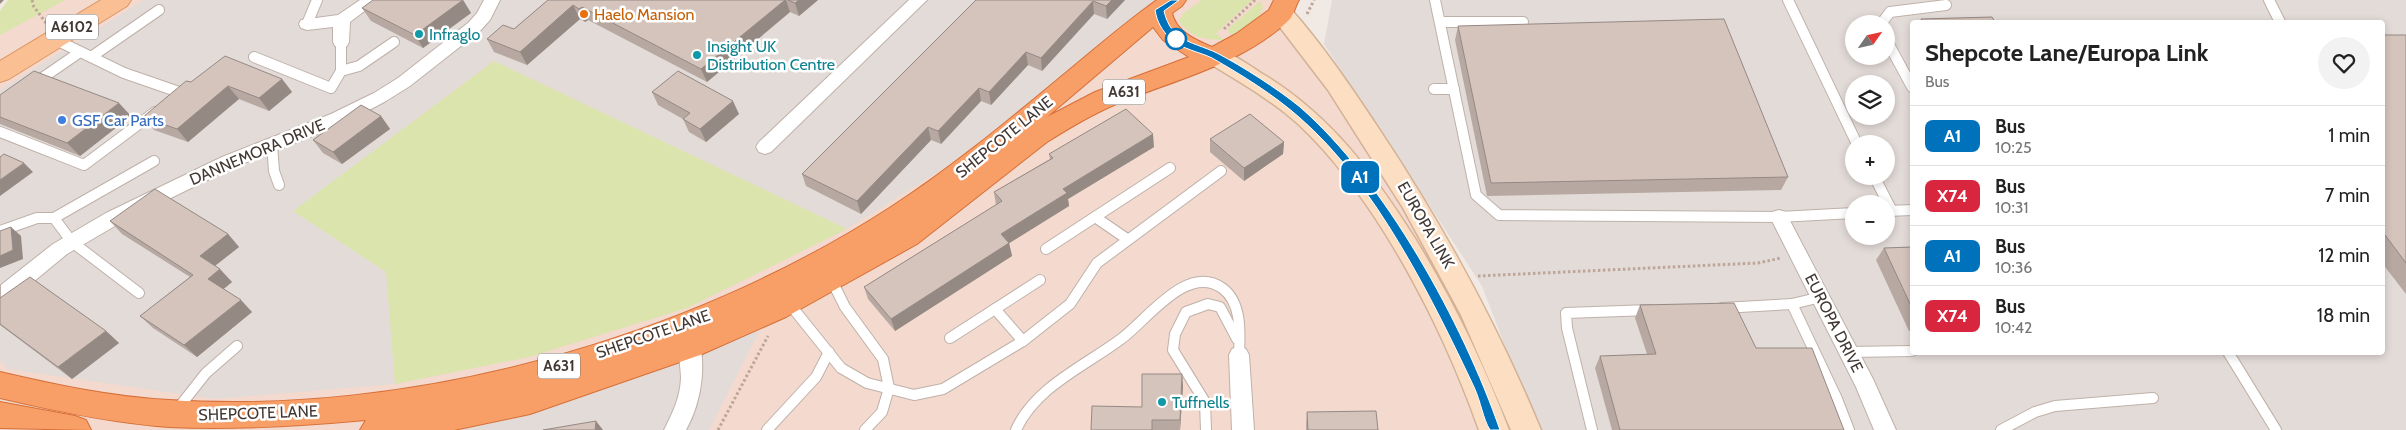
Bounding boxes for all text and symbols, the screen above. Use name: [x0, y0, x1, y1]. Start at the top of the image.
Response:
place label: Haelo Mansion: [594, 5, 694, 24]
marker: Haelo Mansion: [578, 8, 590, 20]
road number: A6102: [46, 15, 98, 40]
north arrow: [1845, 15, 1895, 65]
map controls: [1845, 15, 1895, 245]
place label: Infraglo: [429, 25, 480, 44]
marker: Infraglo: [413, 28, 425, 40]
unlabelled marker: [1165, 28, 1187, 50]
place label: Insight UK Distribution Centre: [707, 37, 835, 74]
button: heart: [2318, 37, 2370, 89]
text: Shepcote Lane/Europa Link: [1925, 38, 2208, 67]
marker: Insight UK Distribution Centre: [691, 49, 703, 61]
text: Bus: [1925, 72, 1949, 91]
button: layers: [1845, 75, 1895, 125]
road number: A631: [1103, 80, 1145, 104]
street label: SHEPCOTE LANE: [952, 92, 1056, 182]
place label: GSF Car Parts: [72, 111, 164, 130]
marker: GSF Car Parts: [56, 114, 68, 126]
street label: DANNEMORA DRIVE: [187, 115, 328, 189]
text: Bus: [1995, 115, 2025, 138]
text: 1 min: [2328, 124, 2370, 147]
text: A1: [1944, 125, 1961, 147]
button: +: [1845, 135, 1895, 185]
text: 10:25: [1995, 138, 2032, 157]
line badge: A1: [1338, 161, 1382, 193]
text: A1: [1351, 166, 1369, 188]
text: Bus: [1995, 175, 2025, 198]
street label: EUROPA LINK: [1394, 178, 1458, 272]
text: 7 min: [2325, 184, 2370, 207]
text: X74: [1937, 185, 1968, 207]
button: −: [1845, 195, 1895, 245]
text: 10:31: [1995, 198, 2029, 217]
text: Bus: [1995, 235, 2025, 258]
text: 12 min: [2318, 244, 2370, 267]
text: A1: [1944, 245, 1961, 267]
text: 10:36: [1995, 258, 2032, 277]
street label: EUROPA DRIVE: [1801, 270, 1867, 376]
text: Bus: [1995, 295, 2025, 318]
text: 18 min: [2317, 304, 2370, 327]
text: X74: [1937, 305, 1968, 327]
street label: SHEPCOTE LANE: [594, 306, 713, 362]
text: 10:42: [1995, 318, 2032, 337]
road number: A631: [538, 354, 580, 378]
place label: Tuffnells: [1172, 393, 1230, 412]
marker: Tuffnells: [1156, 396, 1168, 408]
street label: SHEPCOTE LANE: [198, 401, 318, 425]

